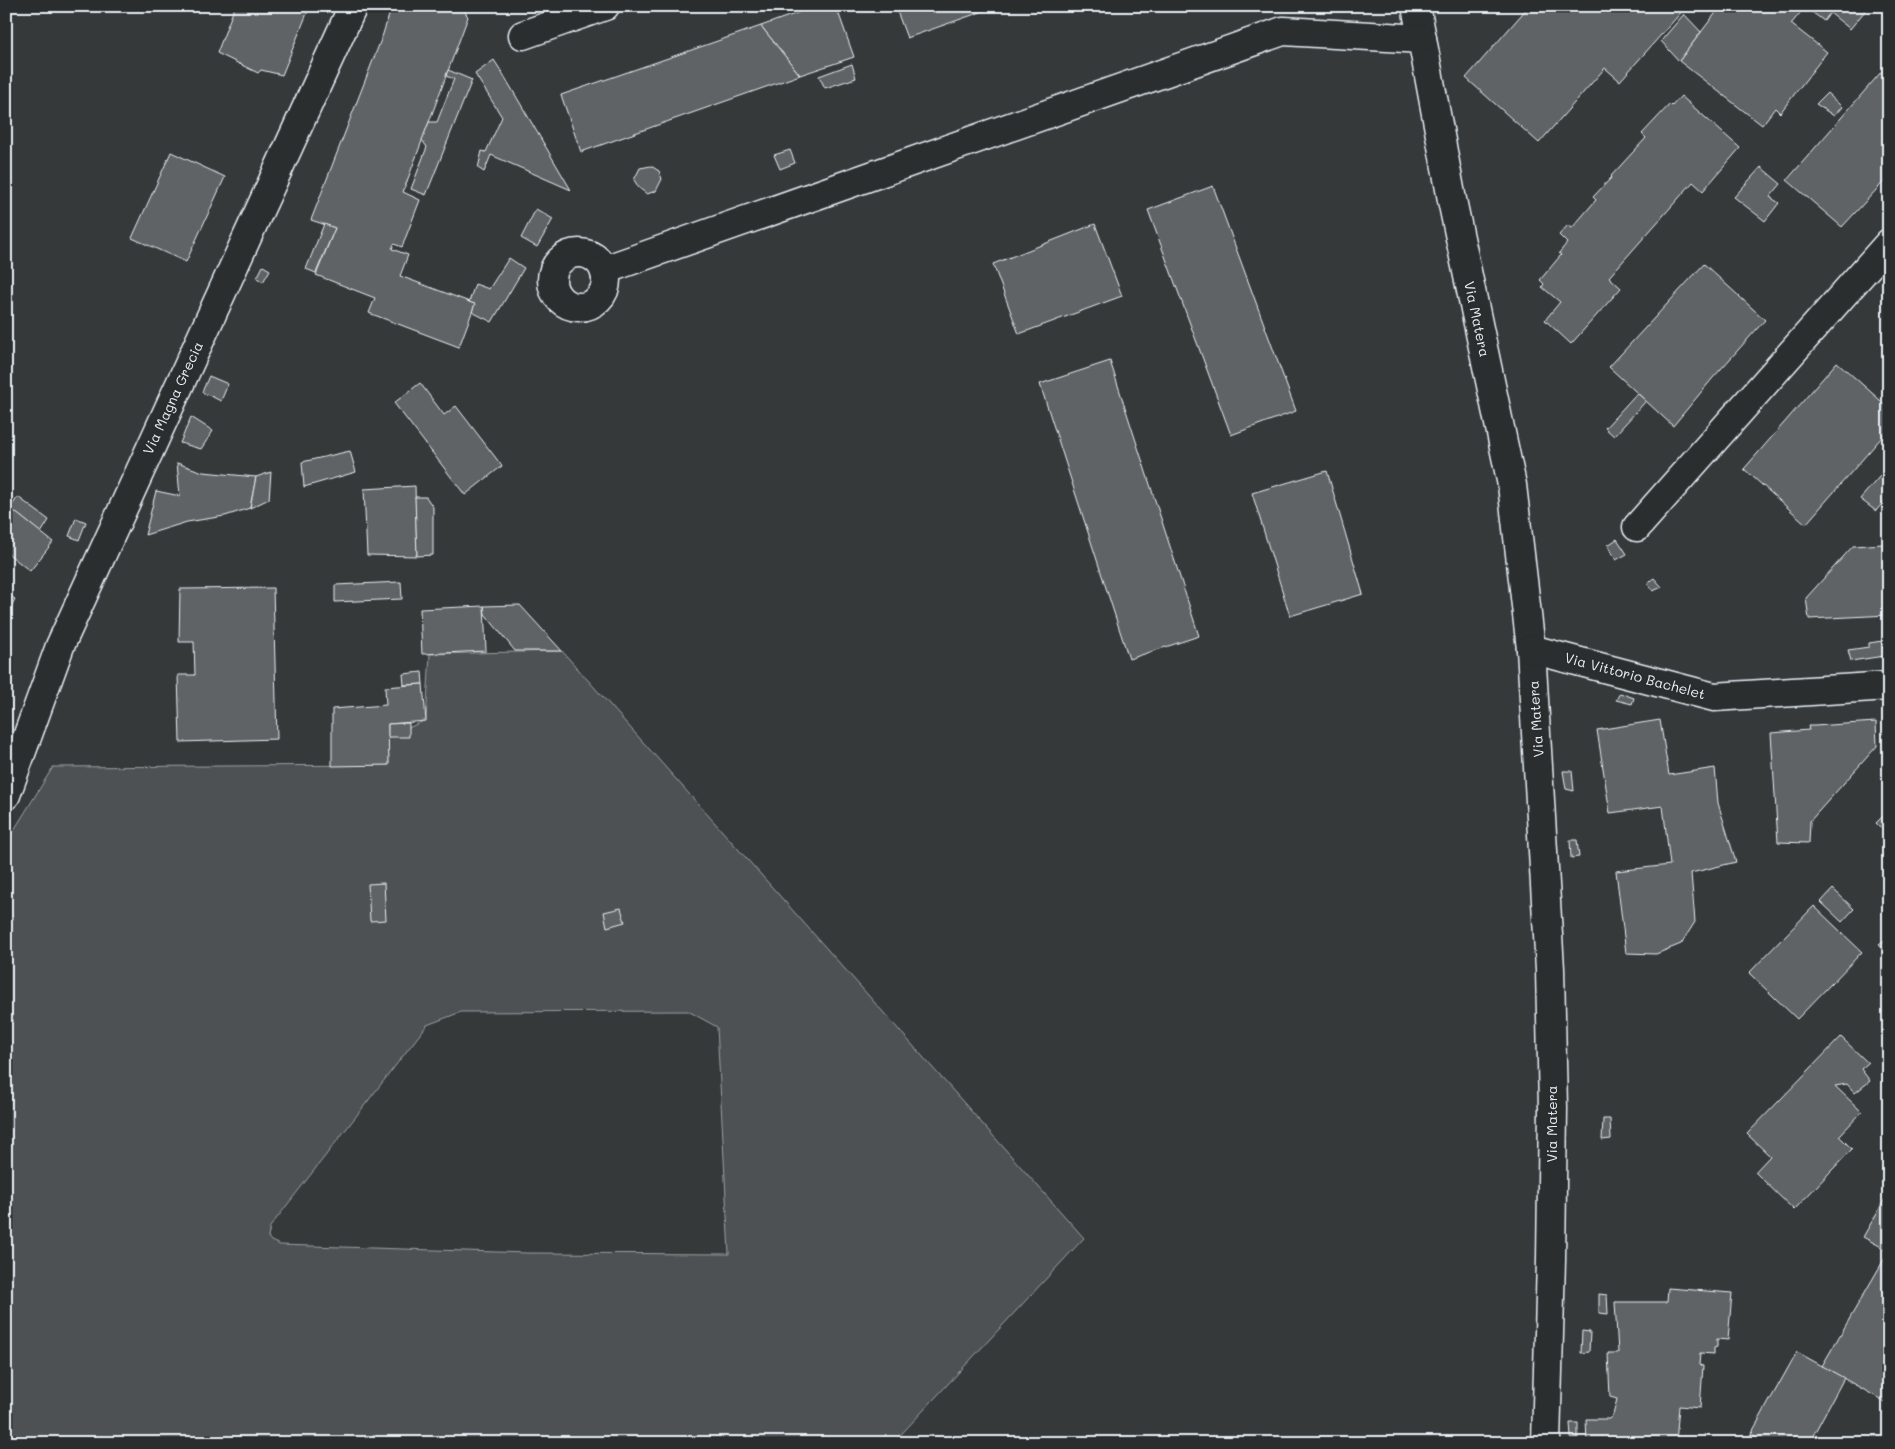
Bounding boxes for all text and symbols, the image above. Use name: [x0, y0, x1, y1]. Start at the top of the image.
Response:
street label: Via Matera: [1460, 279, 1495, 359]
street label: Via Magna Grecia: [138, 338, 207, 457]
street label: Via Vittorio Bachelet: [1563, 648, 1708, 703]
street label: Via Matera: [1523, 680, 1548, 758]
street label: Via Matera: [1542, 1086, 1561, 1162]

